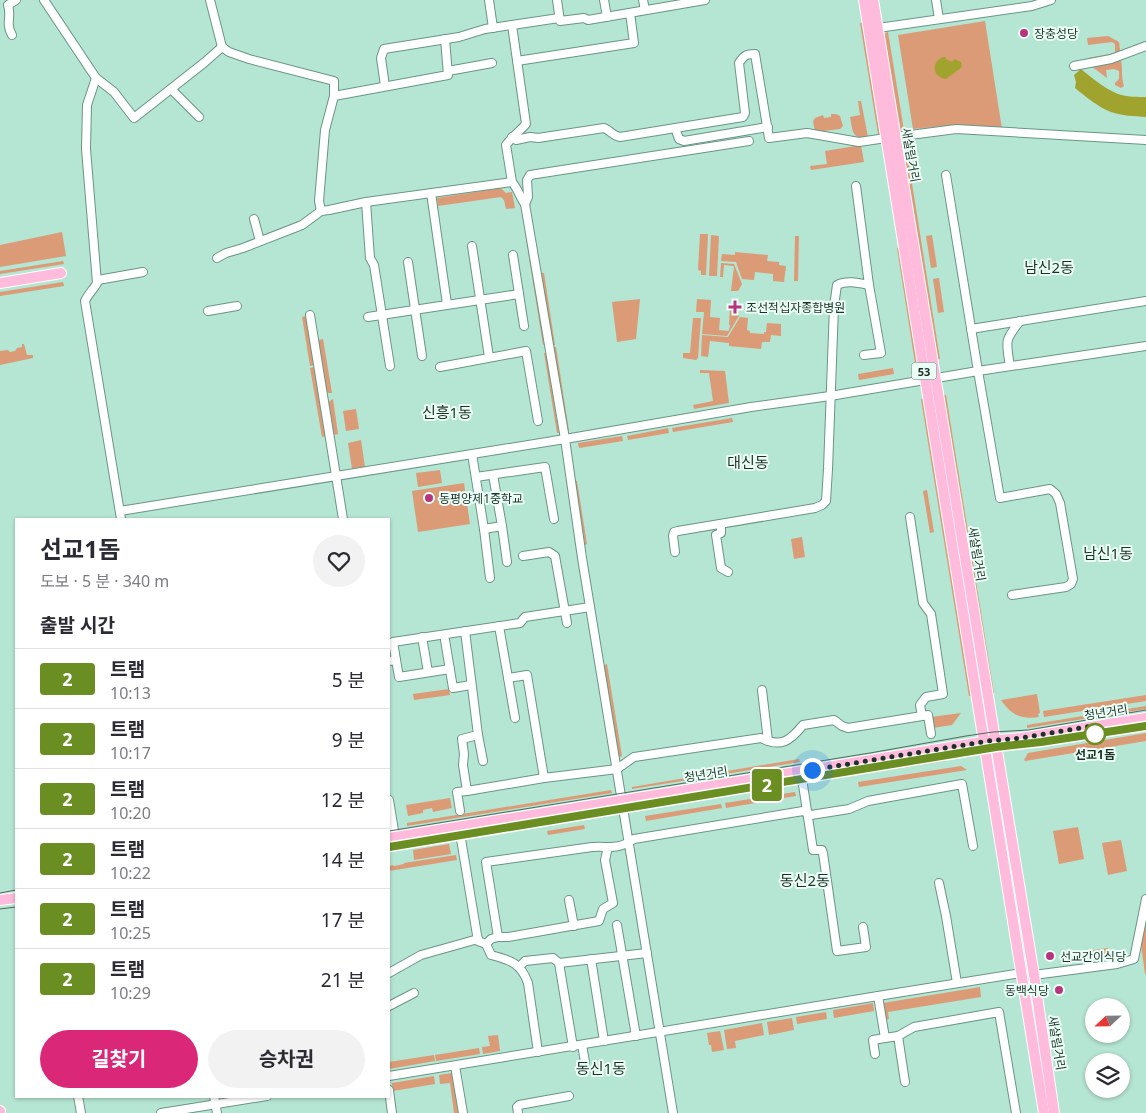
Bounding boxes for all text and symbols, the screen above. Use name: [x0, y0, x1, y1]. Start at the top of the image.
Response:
place label: 장충성당: [1034, 25, 1078, 42]
marker: 장충성당: [1018, 27, 1030, 39]
street label: 새살림거리: [898, 126, 924, 184]
district label: 남신2동: [1024, 257, 1074, 277]
place label: 조선적십자종합병원: [746, 299, 845, 316]
marker: 조선적십자종합병원: [728, 300, 742, 314]
road number: 53: [912, 362, 936, 380]
district label: 신흥1동: [422, 402, 472, 422]
district label: 대신동: [727, 452, 769, 472]
place label: 동평양제1중학교: [439, 490, 523, 507]
marker: 동평양제1중학교: [423, 492, 435, 504]
street label: 새살림거리: [964, 525, 990, 583]
text: 선교1돔: [40, 532, 120, 565]
button: heart: [313, 535, 365, 587]
district label: 남신1동: [1083, 543, 1133, 563]
text: 도보 · 5 분 · 340 m: [40, 570, 169, 592]
text: 출발 시간: [40, 612, 115, 638]
text: 트램: [110, 656, 145, 682]
text: 2: [62, 667, 73, 691]
text: 5 분: [332, 667, 365, 693]
text: 10:13: [110, 682, 151, 704]
street label: 청년거리: [1083, 700, 1129, 724]
text: 트램: [110, 716, 145, 742]
marker: 선교1돔: [1084, 723, 1106, 745]
text: 2: [62, 727, 73, 751]
text: 9 분: [332, 727, 365, 753]
text: 10:17: [110, 742, 151, 764]
place label: 선교1돔: [1075, 746, 1115, 763]
your location: [800, 758, 825, 783]
street label: 청년거리: [683, 762, 729, 786]
line badge: 2: [751, 769, 783, 801]
text: 2: [762, 773, 772, 797]
text: 트램: [110, 776, 145, 802]
text: 2: [62, 787, 73, 811]
text: 12 분: [321, 787, 365, 813]
text: 10:20: [110, 802, 151, 824]
text: 트램: [110, 836, 145, 862]
text: 2: [62, 847, 73, 871]
text: 14 분: [321, 847, 365, 873]
text: 10:22: [110, 862, 151, 884]
district label: 동신2동: [780, 870, 830, 890]
text: 트램: [110, 896, 145, 922]
text: 2: [62, 907, 73, 931]
text: 17 분: [321, 907, 365, 933]
text: 10:25: [110, 922, 151, 944]
place label: 선교간이식당: [1060, 948, 1126, 965]
marker: 선교간이식당: [1044, 950, 1056, 962]
text: 트램: [110, 956, 145, 982]
text: 2: [62, 967, 73, 991]
text: 21 분: [321, 967, 365, 993]
text: 10:29: [110, 982, 151, 1004]
place label: 동백식당: [1005, 982, 1049, 999]
marker: 동백식당: [1053, 984, 1065, 996]
north arrow: [1085, 998, 1130, 1042]
map controls: [1085, 998, 1130, 1098]
street label: 새살림거리: [1044, 1014, 1070, 1072]
button: 길찾기: [40, 1030, 198, 1088]
button: 승차권: [208, 1030, 365, 1088]
button: layers: [1085, 1053, 1130, 1098]
district label: 동신1동: [576, 1058, 626, 1078]

